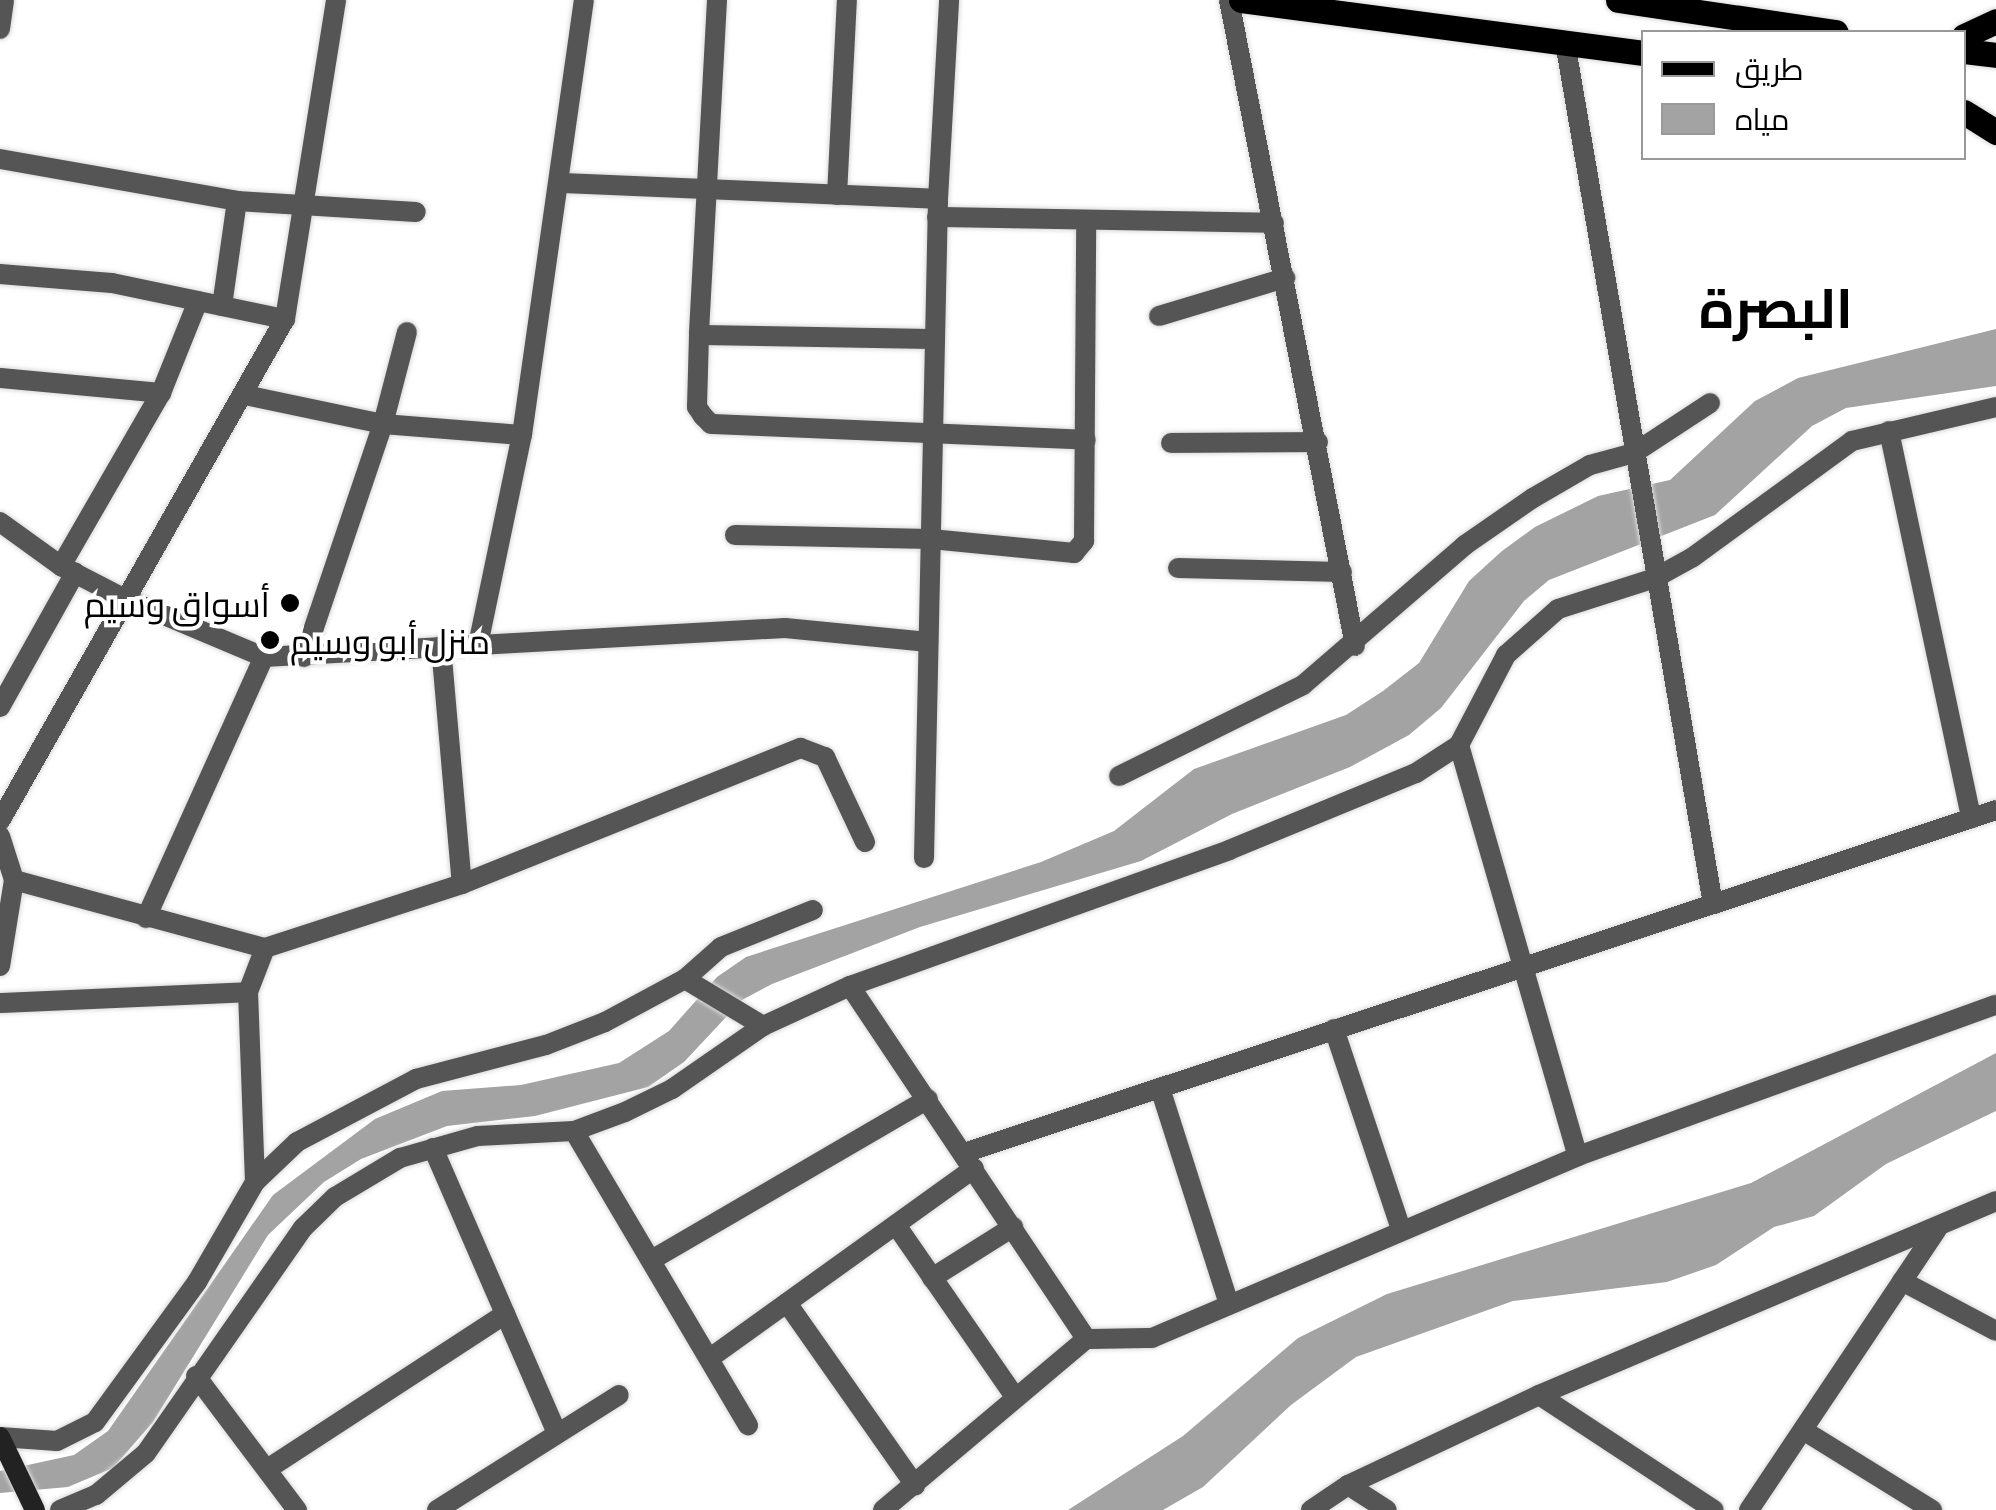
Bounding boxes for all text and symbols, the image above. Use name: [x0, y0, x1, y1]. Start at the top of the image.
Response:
legend: [1641, 30, 1966, 160]
text: طريق: [1735, 49, 1804, 86]
text: مياه: [1735, 99, 1789, 136]
district label: البصرة: [1699, 273, 1853, 339]
place label: أسواق وسيم: [84, 582, 270, 624]
marker: أسواق وسيم: [279, 592, 301, 614]
place label: منزل أبو وسيم: [290, 619, 490, 661]
marker: منزل أبو وسيم: [259, 629, 281, 651]

